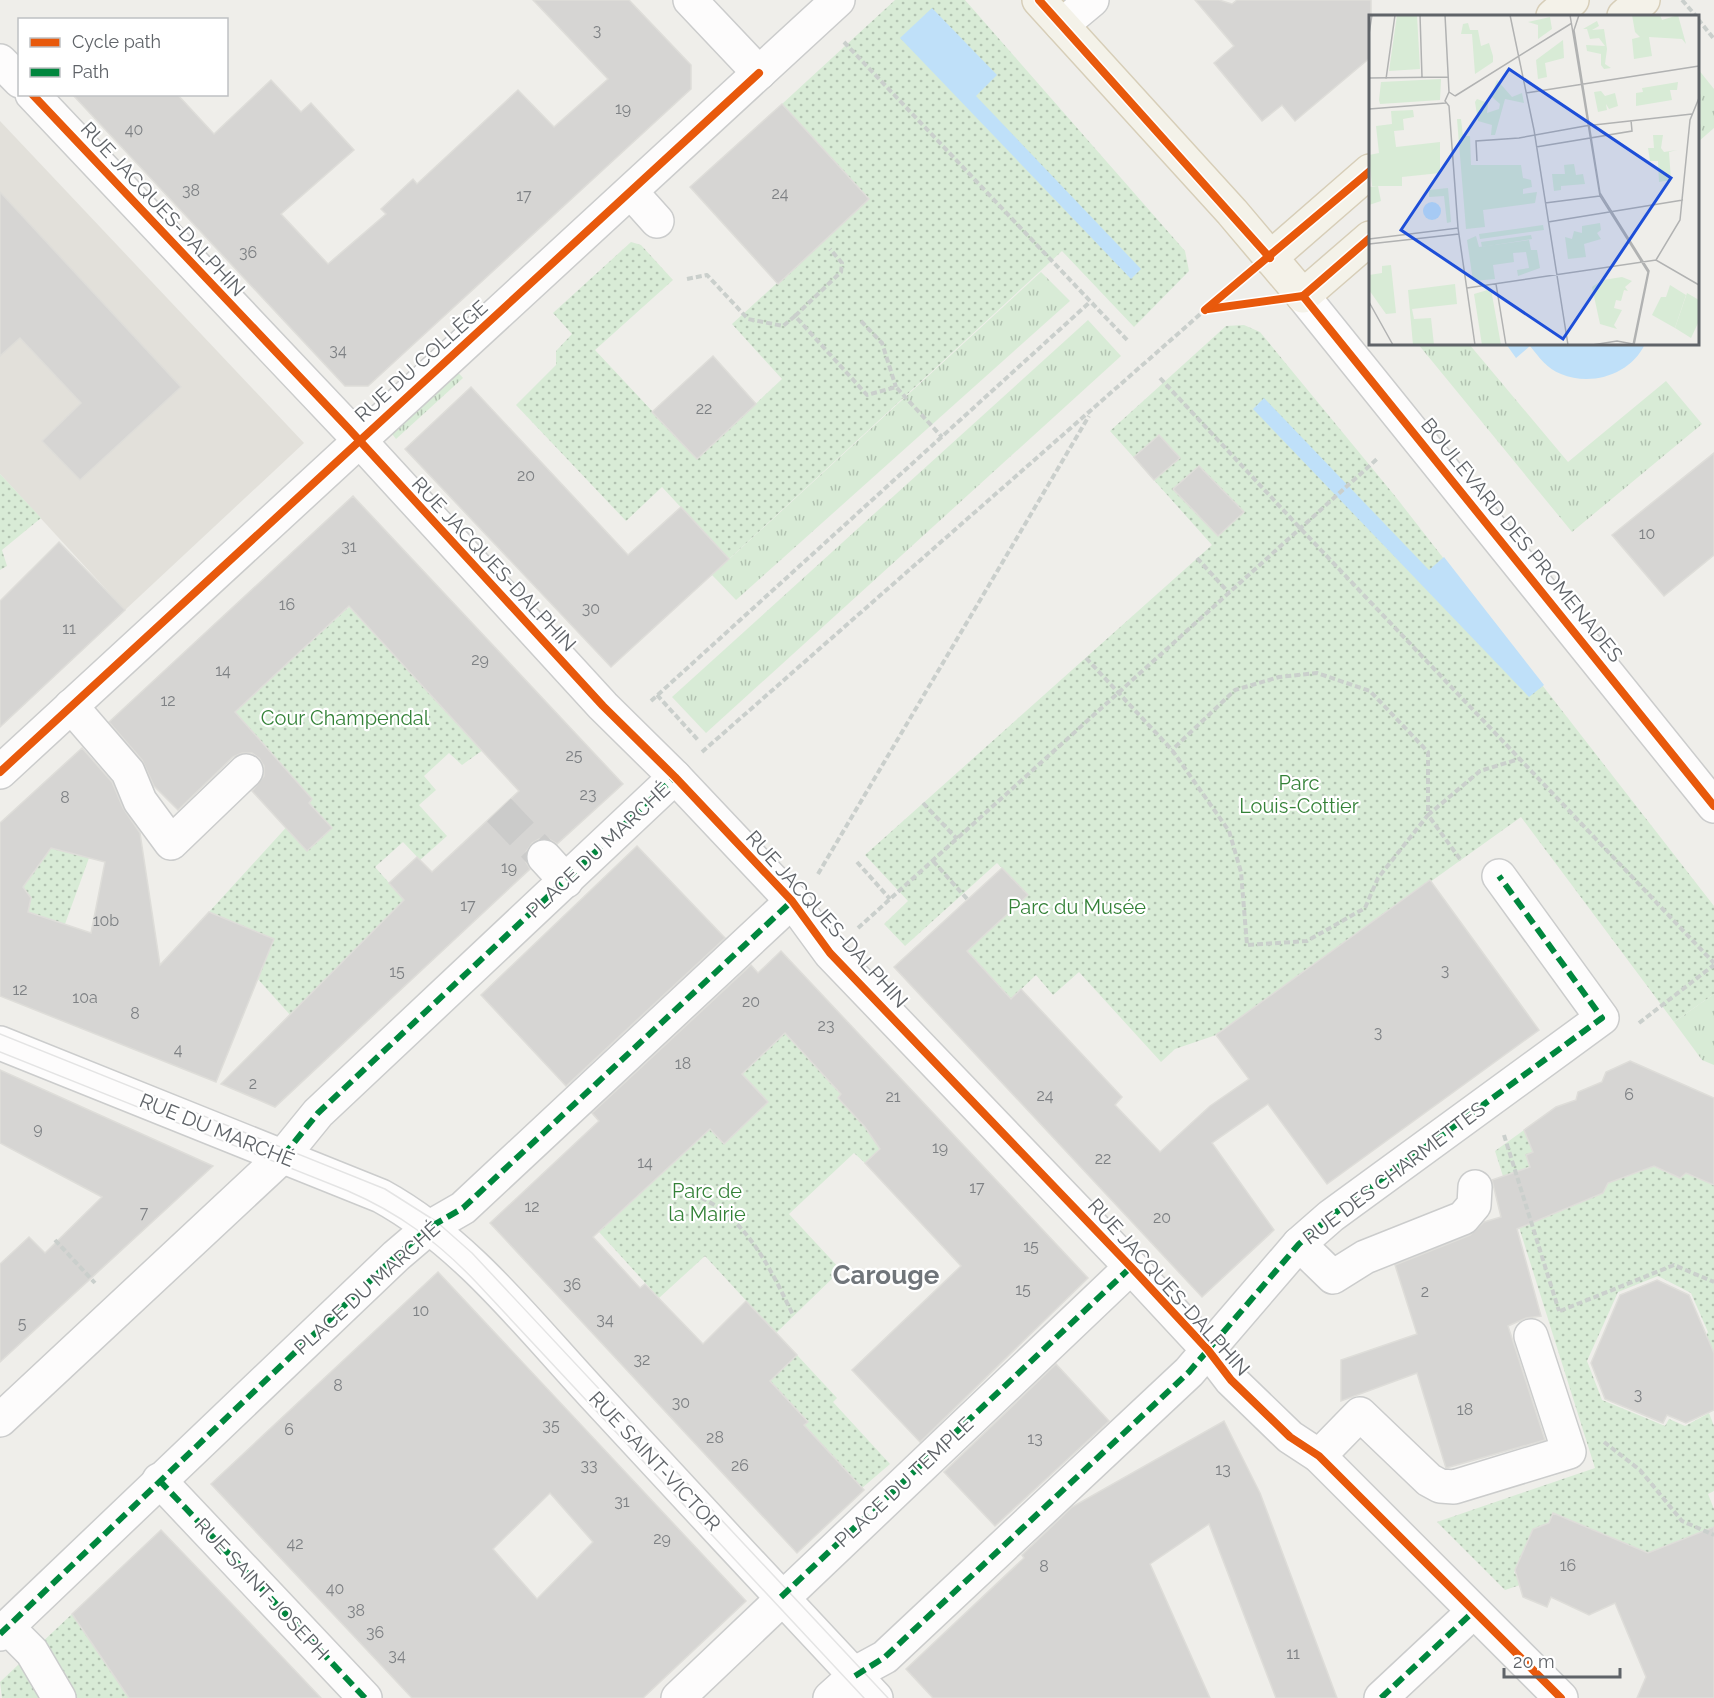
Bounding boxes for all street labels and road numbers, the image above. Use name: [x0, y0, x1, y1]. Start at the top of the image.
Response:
street label: RUE JACQUES-DALPHIN: [76, 117, 250, 301]
street label: RUE DU COLLÈGE: [350, 295, 492, 427]
street label: BOULEVARD DES PROMENADES: [1416, 413, 1628, 667]
street label: RUE JACQUES-DALPHIN: [407, 472, 581, 656]
street label: PLACE DU MARCHÉ: [521, 777, 675, 923]
street label: RUE JACQUES-DALPHIN: [741, 825, 913, 1013]
street label: RUE DU MARCHÉ: [136, 1088, 298, 1172]
street label: RUE DES CHARMETTES: [1298, 1096, 1490, 1250]
street label: RUE JACQUES-DALPHIN: [1083, 1193, 1255, 1381]
street label: PLACE DU MARCHÉ: [289, 1216, 445, 1360]
street label: RUE SAINT-VICTOR: [584, 1386, 726, 1536]
street label: PLACE DU TEMPLE: [830, 1412, 978, 1552]
street label: RUE SAINT-JOSEPH: [190, 1513, 334, 1665]

